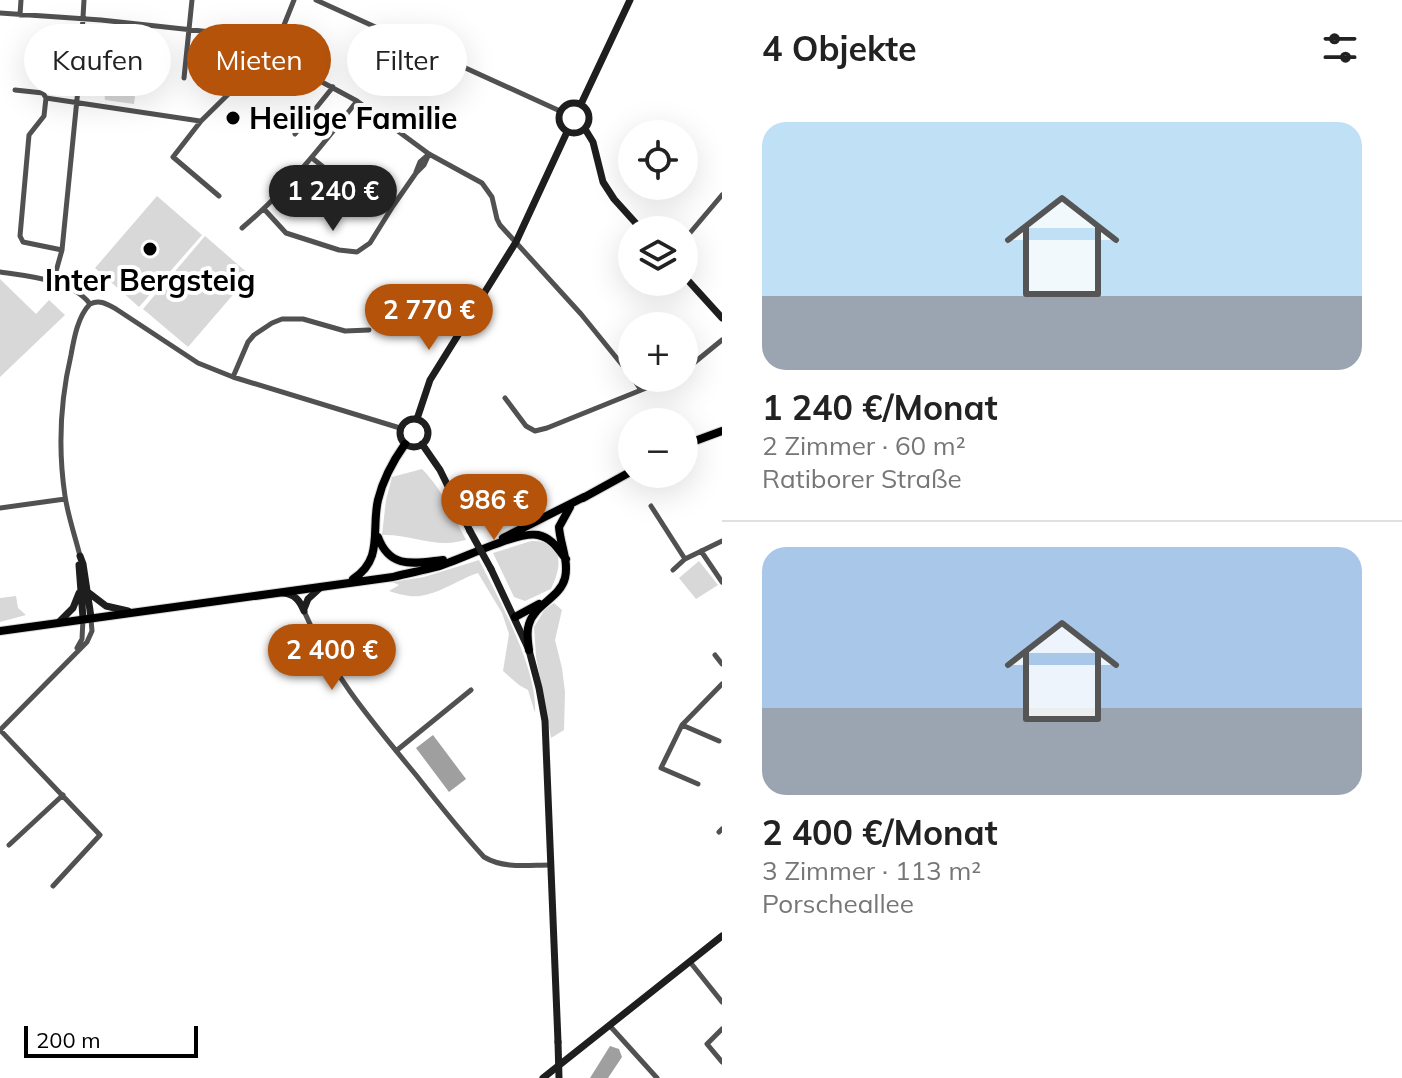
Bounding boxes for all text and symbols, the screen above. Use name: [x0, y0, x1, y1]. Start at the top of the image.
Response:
chip: Kaufen: [24, 24, 171, 96]
chip: Mieten: [187, 24, 331, 96]
chip: Filter: [347, 24, 467, 96]
icon: filters: [1318, 26, 1362, 70]
text: 4 Objekte: [762, 27, 917, 70]
place label: Heilige Familie: [249, 99, 458, 137]
marker: Heilige Familie: [224, 109, 242, 127]
map controls: [618, 120, 698, 488]
button: locate: [618, 120, 698, 200]
pin: 1 240 €: [259, 165, 407, 233]
text: 1 240 €: [287, 174, 379, 207]
icon: home: [990, 174, 1134, 318]
button: layers: [618, 216, 698, 296]
marker: Inter Bergsteig: [141, 240, 159, 258]
place label: Inter Bergsteig: [45, 261, 255, 299]
pin: 2 770 €: [355, 284, 503, 352]
text: 2 770 €: [383, 293, 475, 326]
button: +: [618, 312, 698, 392]
text: 1 240 €/Monat: [762, 386, 998, 429]
button: −: [618, 408, 698, 488]
text: 2 Zimmer · 60 m²: [762, 429, 966, 462]
text: Ratiborer Straße: [762, 462, 962, 495]
pin: 986 €: [438, 474, 550, 542]
text: 986 €: [459, 483, 529, 516]
icon: home: [990, 599, 1134, 743]
pin: 2 400 €: [258, 624, 406, 692]
text: 2 400 €: [286, 633, 378, 666]
text: 2 400 €/Monat: [762, 811, 998, 854]
text: 3 Zimmer · 113 m²: [762, 854, 981, 887]
text: Porscheallee: [762, 887, 914, 920]
scale bar: [24, 1022, 198, 1058]
text: 200 m: [36, 1026, 101, 1054]

